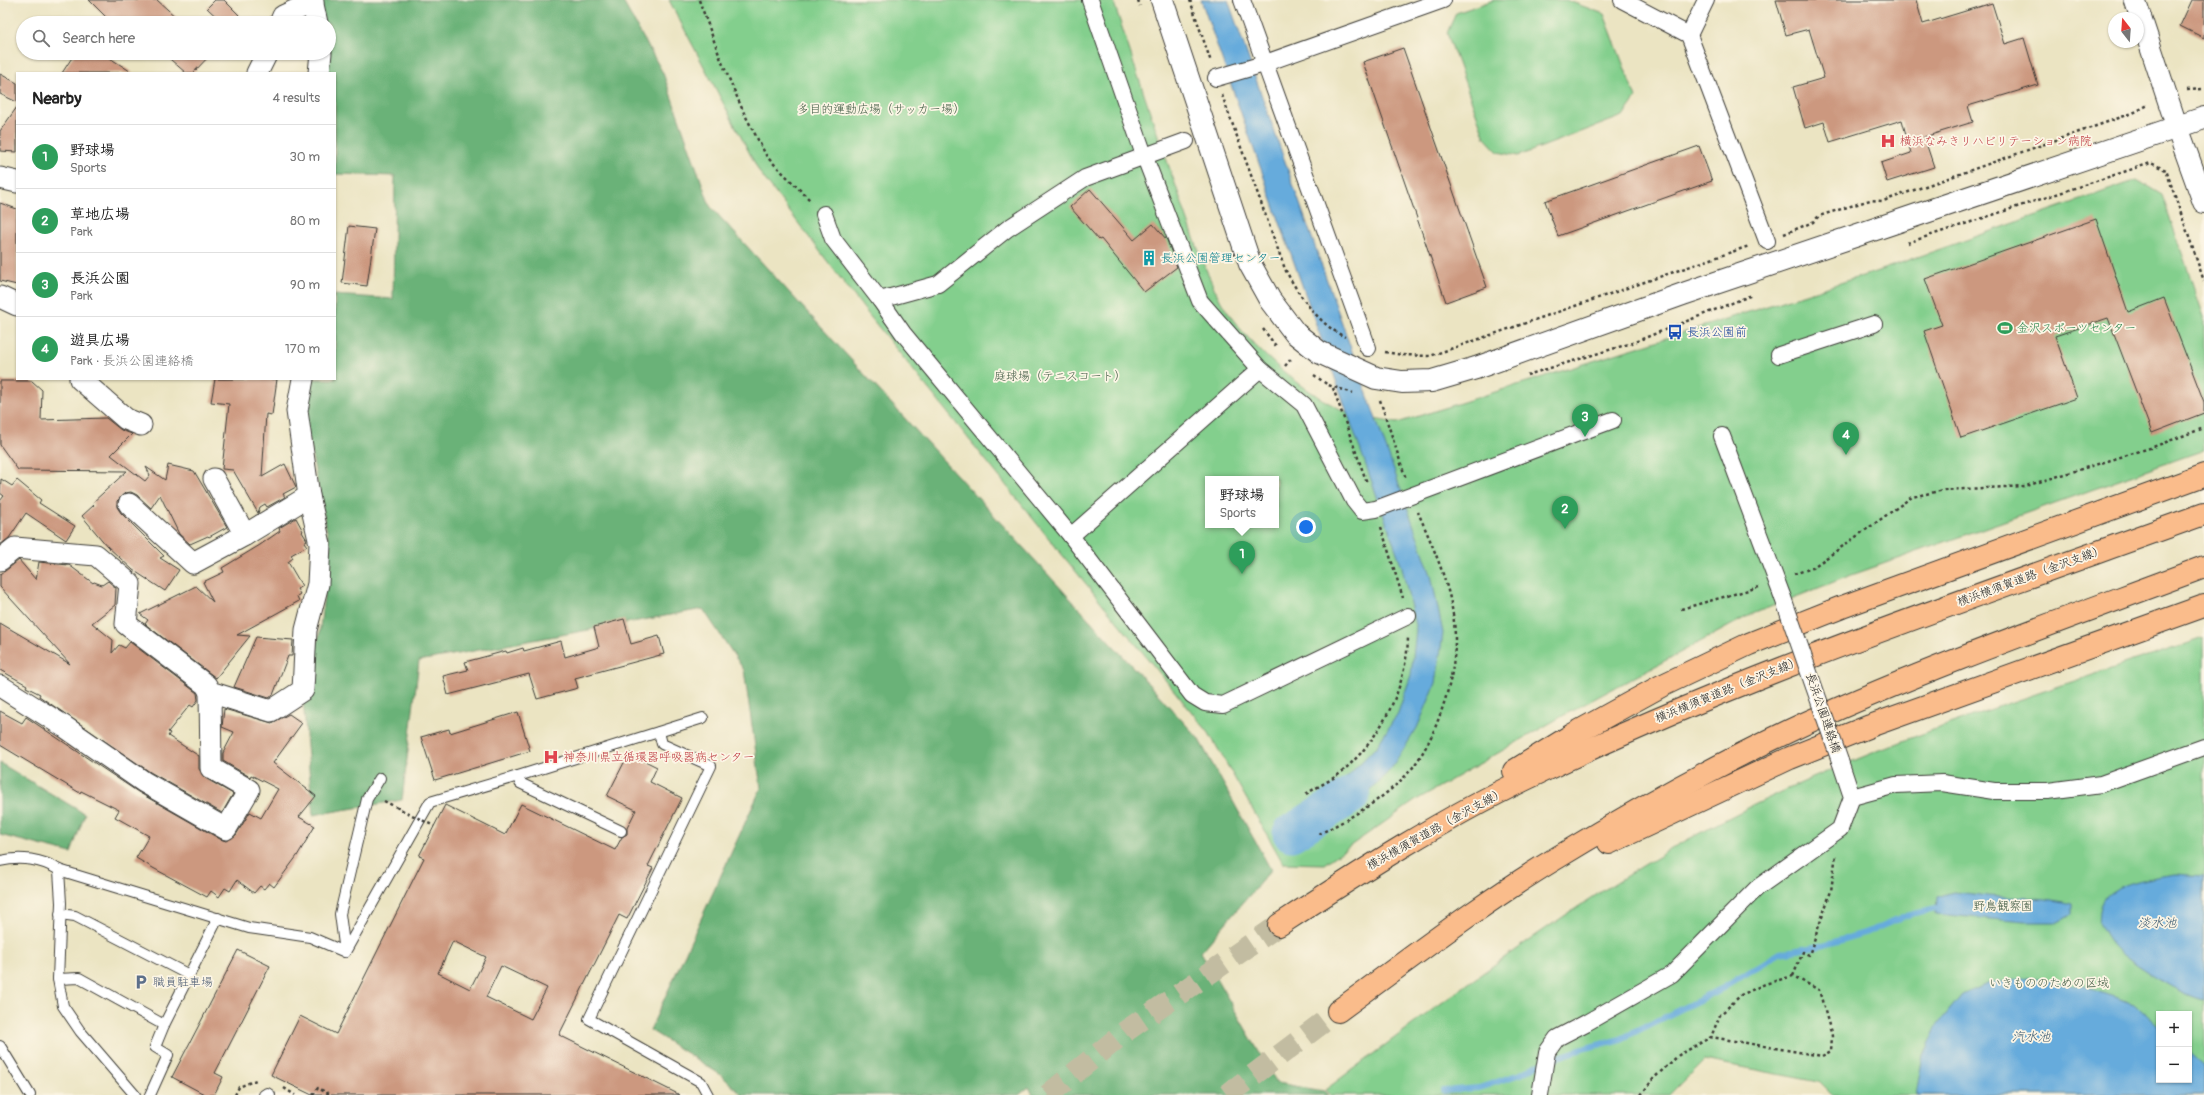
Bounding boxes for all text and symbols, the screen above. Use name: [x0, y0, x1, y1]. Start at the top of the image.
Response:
north arrow: [2108, 12, 2144, 48]
search box: [16, 16, 336, 60]
icon: search: [30, 27, 52, 49]
text: Search here: [62, 29, 135, 48]
text: Nearby: [32, 88, 81, 109]
text: 4 results: [273, 90, 320, 106]
park label: 多目的運動広場（サッカー場）: [797, 102, 965, 117]
hospital icon: 横浜なみきリハビリテーション病院: [1879, 132, 1897, 150]
place label: 横浜なみきリハビリテーション病院: [1900, 134, 2092, 149]
text: 野球場: [70, 141, 115, 160]
text: 1: [42, 149, 48, 165]
text: 30 m: [290, 149, 320, 165]
text: Sports: [70, 160, 106, 176]
text: 草地広場: [70, 205, 130, 224]
text: 2: [41, 213, 49, 229]
text: 80 m: [290, 213, 320, 229]
text: Park: [70, 224, 93, 240]
building icon: 長浜公園管理センター: [1140, 249, 1158, 267]
place label: 長浜公園管理センター: [1161, 251, 1281, 266]
text: 長浜公園: [70, 269, 130, 288]
text: 3: [41, 277, 49, 293]
text: 90 m: [290, 277, 320, 293]
text: Park: [70, 288, 93, 304]
sports icon: 金沢スポーツセンター: [1996, 319, 2014, 337]
place label: 金沢スポーツセンター: [2017, 321, 2136, 336]
bus stop icon: 長浜公園前: [1666, 323, 1684, 341]
place label: 長浜公園前: [1687, 325, 1747, 340]
text: 遊具広場: [70, 331, 130, 350]
text: 4: [41, 341, 49, 357]
text: 170 m: [285, 341, 320, 357]
text: Park · 長浜公園連絡橋: [70, 353, 194, 369]
park label: 庭球場（テニスコート）: [994, 369, 1126, 384]
pin: 3: [1572, 404, 1598, 437]
pin: 4: [1833, 422, 1859, 455]
popup: [1205, 476, 1279, 528]
text: 野球場: [1219, 486, 1265, 505]
pin: 2: [1552, 496, 1578, 529]
text: Sports: [1219, 505, 1256, 521]
your location: [1296, 517, 1316, 537]
pin: 1: [1229, 541, 1255, 574]
street label: 横浜横須賀道路（金沢支線）: [1955, 542, 2107, 610]
street label: 横浜横須賀道路（金沢支線）: [1653, 654, 1803, 726]
street label: 長浜公園連絡橋: [1802, 671, 1844, 755]
hospital icon: 神奈川県立循環器呼吸器病センター: [542, 748, 560, 766]
place label: 神奈川県立循環器呼吸器病センター: [563, 750, 755, 765]
street label: 横浜横須賀道路（金沢支線）: [1364, 785, 1508, 873]
park label: 野鳥観察園: [1973, 899, 2033, 914]
water label: 淡水池: [2137, 915, 2177, 931]
parking icon: 職員駐車場: [132, 973, 150, 991]
place label: 職員駐車場: [153, 975, 213, 990]
park label: いきもののための区域: [1989, 976, 2109, 991]
map controls: [2156, 1011, 2192, 1083]
button: +: [2156, 1011, 2192, 1047]
water label: 汽水池: [2011, 1029, 2051, 1045]
button: −: [2156, 1047, 2192, 1083]

